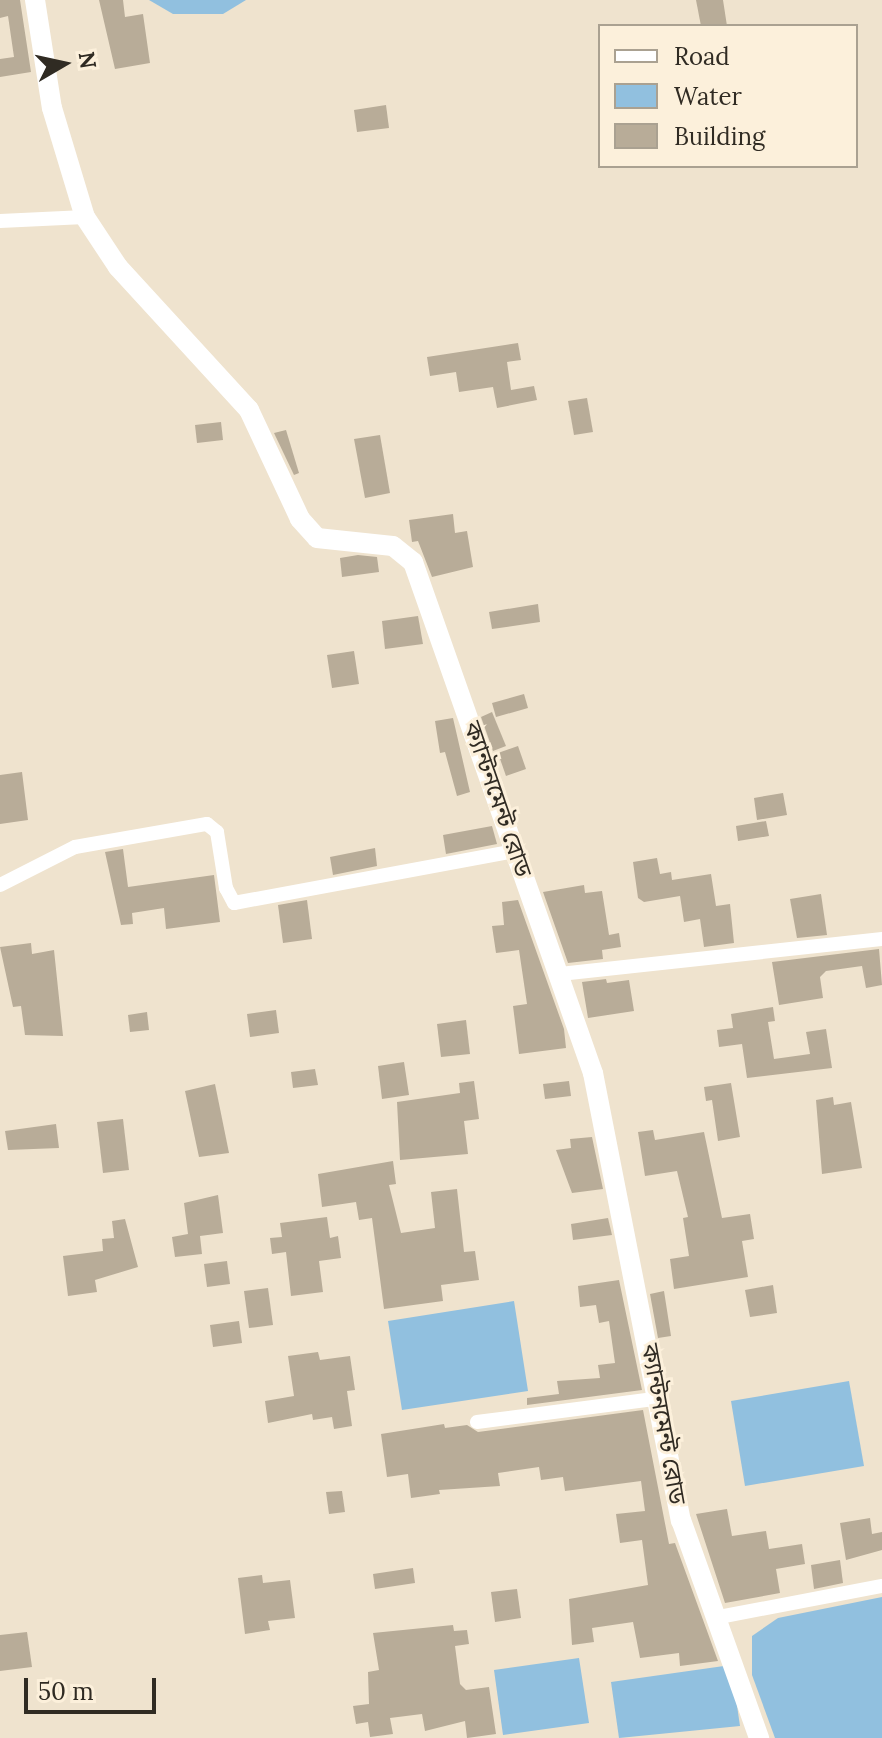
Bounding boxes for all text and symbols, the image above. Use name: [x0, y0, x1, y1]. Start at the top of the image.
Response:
north arrow: [24, 24, 104, 104]
legend: [598, 24, 858, 168]
text: Road: [674, 41, 730, 72]
text: N: [73, 50, 103, 71]
text: Water: [674, 81, 742, 112]
text: Building: [674, 121, 765, 152]
street label: ক্যান্টনমেন্ট রোড: [458, 717, 538, 881]
street label: ক্যান্টনমেন্ট রোড: [636, 1341, 692, 1507]
scale bar: [28, 1662, 160, 1712]
text: 50 m: [38, 1676, 94, 1707]

